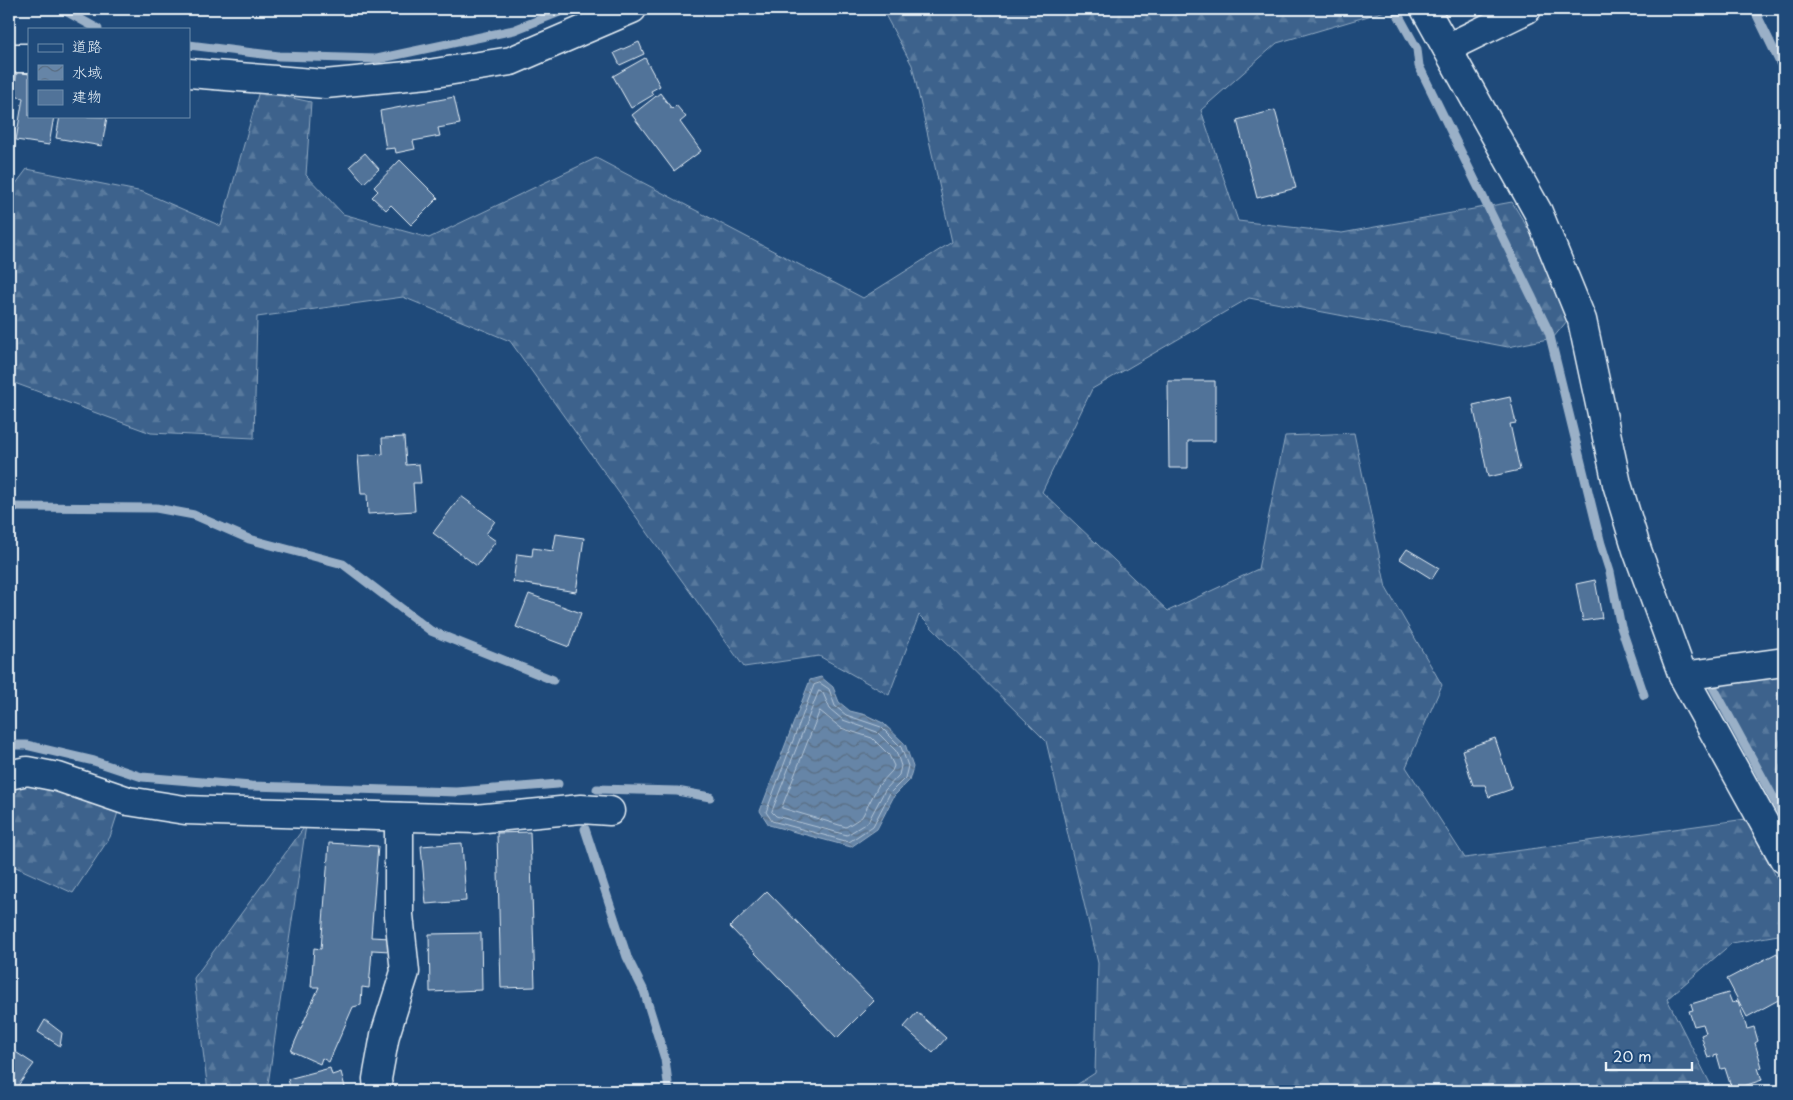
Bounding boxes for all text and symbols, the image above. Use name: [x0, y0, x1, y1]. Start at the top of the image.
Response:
legend: [28, 28, 190, 118]
text: 道路: [72, 34, 102, 57]
text: 水域: [72, 60, 102, 83]
text: 建物: [72, 84, 102, 107]
scale bar: [1606, 1040, 1692, 1072]
text: 20 m: [1613, 1044, 1652, 1067]

